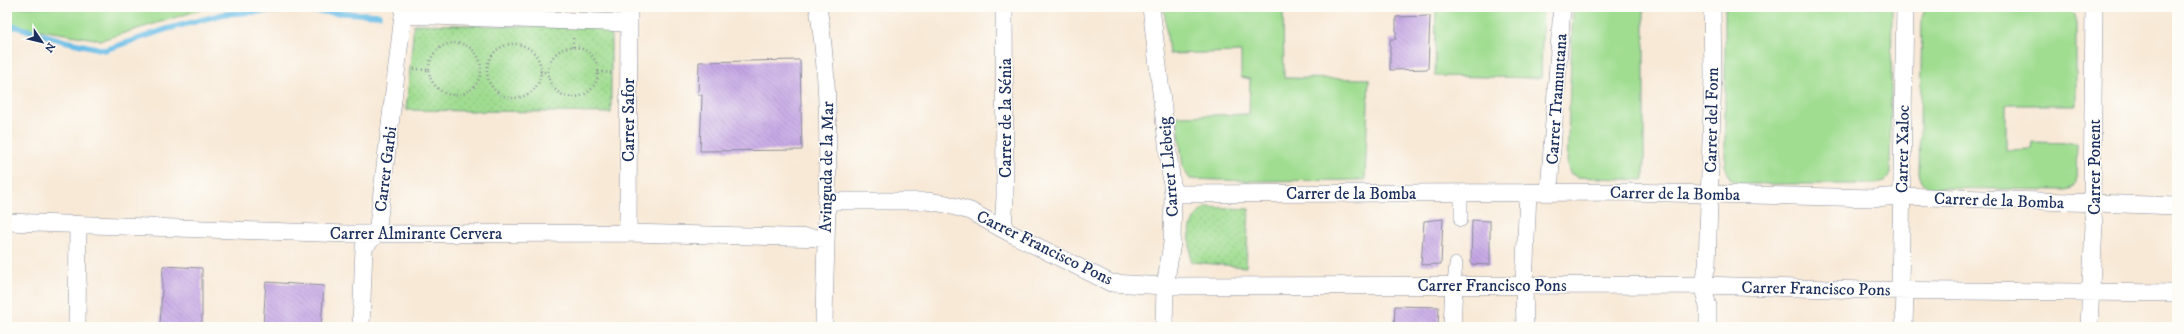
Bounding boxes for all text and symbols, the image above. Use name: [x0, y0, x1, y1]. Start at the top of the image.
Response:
north arrow: [22, 22, 62, 62]
street label: Carrer Tramuntana: [1541, 32, 1573, 165]
text: N: [41, 39, 58, 55]
street label: Carrer de la Sénia: [995, 57, 1017, 178]
street label: Carrer del Forn: [1700, 67, 1724, 173]
street label: Carrer Safor: [618, 77, 640, 162]
street label: Avinguda de la Mar: [815, 101, 839, 233]
street label: Carrer Xaloc: [1891, 105, 1915, 193]
street label: Carrer Llebeig: [1154, 115, 1184, 218]
street label: Carrer Ponent: [2084, 118, 2106, 215]
street label: Carrer Garbi: [370, 125, 402, 213]
street label: Carrer de la Bomba: [1610, 182, 1741, 206]
street label: Carrer de la Bomba: [1286, 183, 1417, 205]
street label: Carrer de la Bomba: [1933, 188, 2065, 214]
street label: Carrer Francisco Pons: [973, 205, 1117, 291]
street label: Carrer Almirante Cervera: [330, 223, 503, 245]
street label: Carrer Francisco Pons: [1417, 275, 1567, 297]
street label: Carrer Francisco Pons: [1741, 277, 1891, 301]

